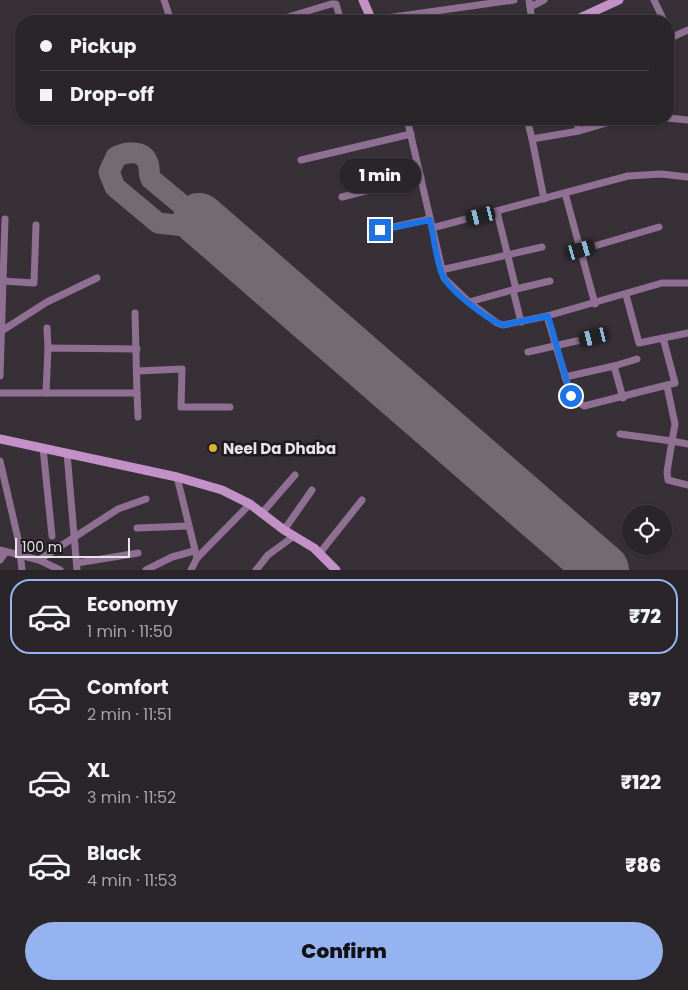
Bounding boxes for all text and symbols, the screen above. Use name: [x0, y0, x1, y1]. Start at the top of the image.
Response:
text: Pickup: [70, 33, 136, 60]
text: Drop-off: [70, 81, 154, 108]
callout: 1 min: [339, 158, 421, 192]
text: 1 min: [359, 164, 401, 187]
car: [464, 205, 497, 227]
route end: [369, 219, 391, 241]
car: [564, 239, 597, 261]
car: [577, 326, 610, 348]
route start: [560, 385, 582, 407]
place label: Neel Da Dhaba: [223, 438, 336, 459]
marker: Neel Da Dhaba: [207, 442, 219, 454]
map controls: [622, 505, 672, 555]
button: locate: [622, 505, 672, 555]
scale bar: [15, 535, 130, 558]
text: 100 m: [22, 537, 62, 557]
text: Economy: [87, 591, 178, 618]
icon: car: [27, 594, 72, 639]
text: ₹72: [629, 603, 661, 630]
text: 1 min · 11:50: [87, 620, 173, 643]
text: Comfort: [87, 674, 169, 701]
icon: car: [27, 677, 72, 722]
text: ₹97: [628, 686, 661, 713]
text: 2 min · 11:51: [87, 703, 172, 726]
text: XL: [87, 757, 110, 784]
icon: car: [27, 760, 72, 805]
text: ₹122: [621, 769, 661, 796]
text: 3 min · 11:52: [87, 786, 176, 809]
text: Black: [87, 840, 141, 867]
icon: car: [27, 843, 72, 888]
text: ₹86: [625, 852, 661, 879]
text: 4 min · 11:53: [87, 869, 177, 892]
button: Confirm: [25, 922, 663, 980]

